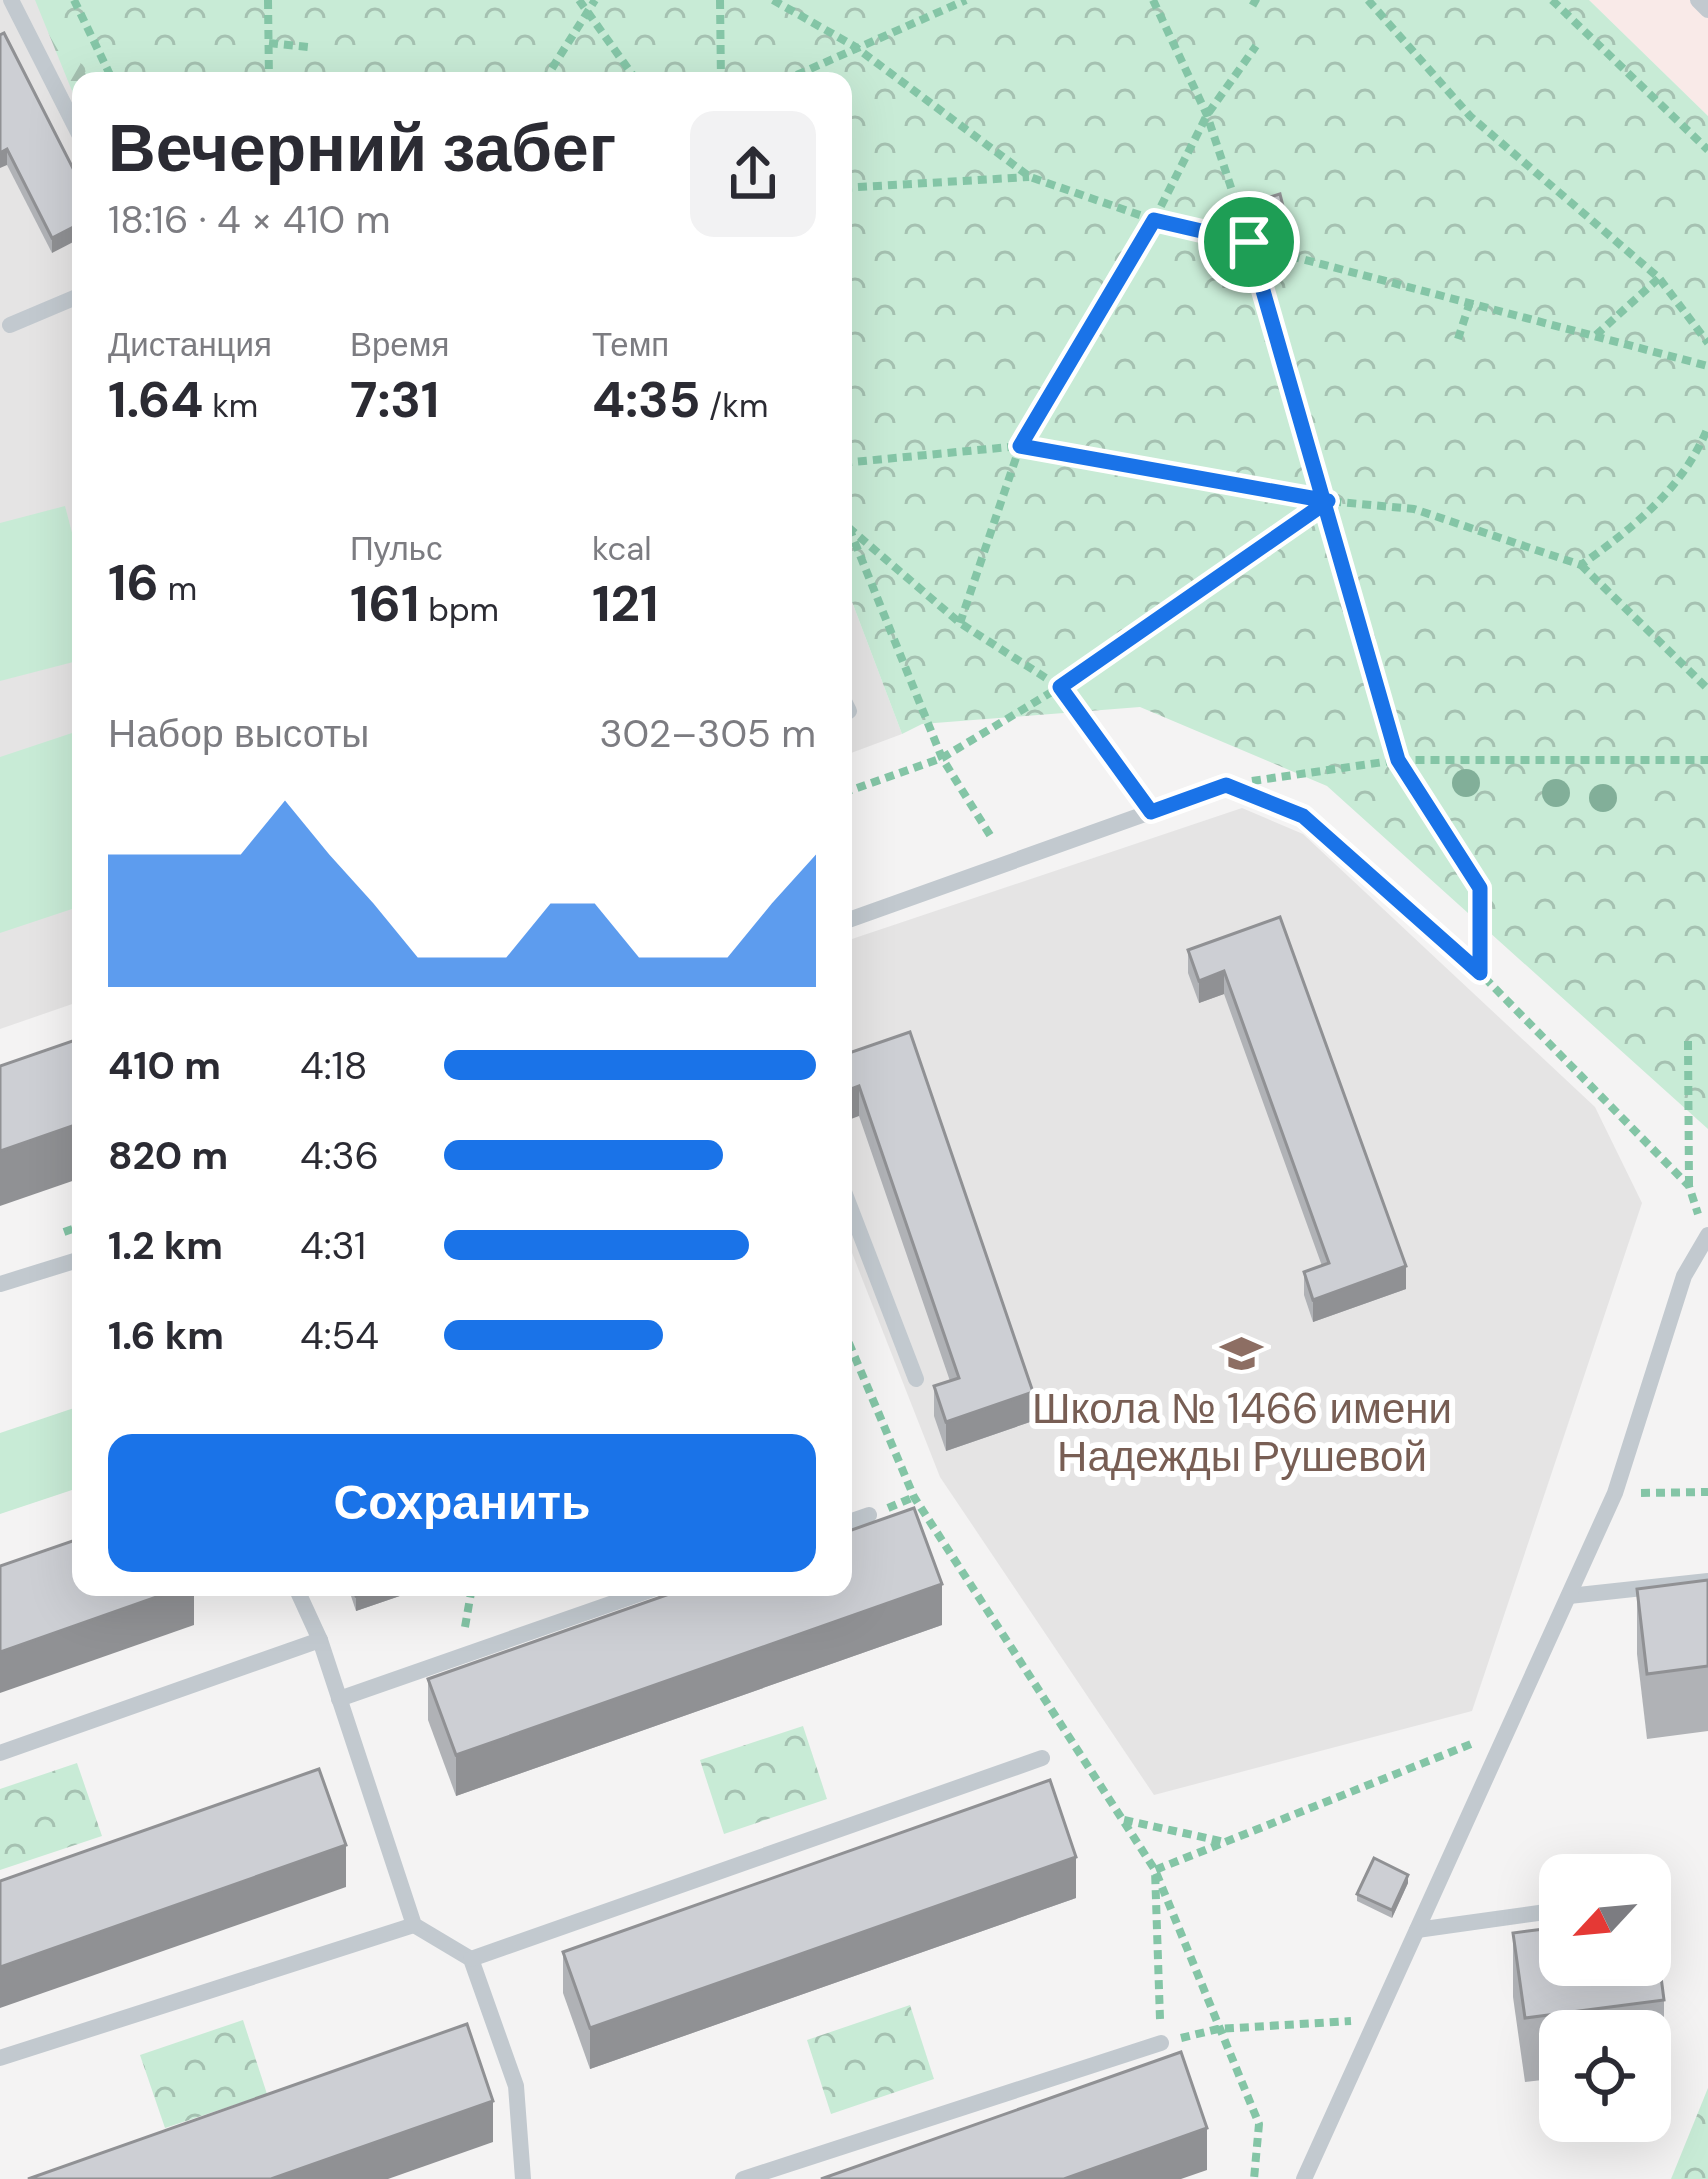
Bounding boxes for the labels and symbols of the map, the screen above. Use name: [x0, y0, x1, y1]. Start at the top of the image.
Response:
pin: [1198, 191, 1300, 293]
school or university icon: Школа № 1466 имени Надежды Рушевой: [1219, 1331, 1265, 1377]
place label: Школа № 1466 имени Надежды Рушевой: [1032, 1381, 1452, 1484]
north arrow: [1539, 1854, 1671, 1986]

